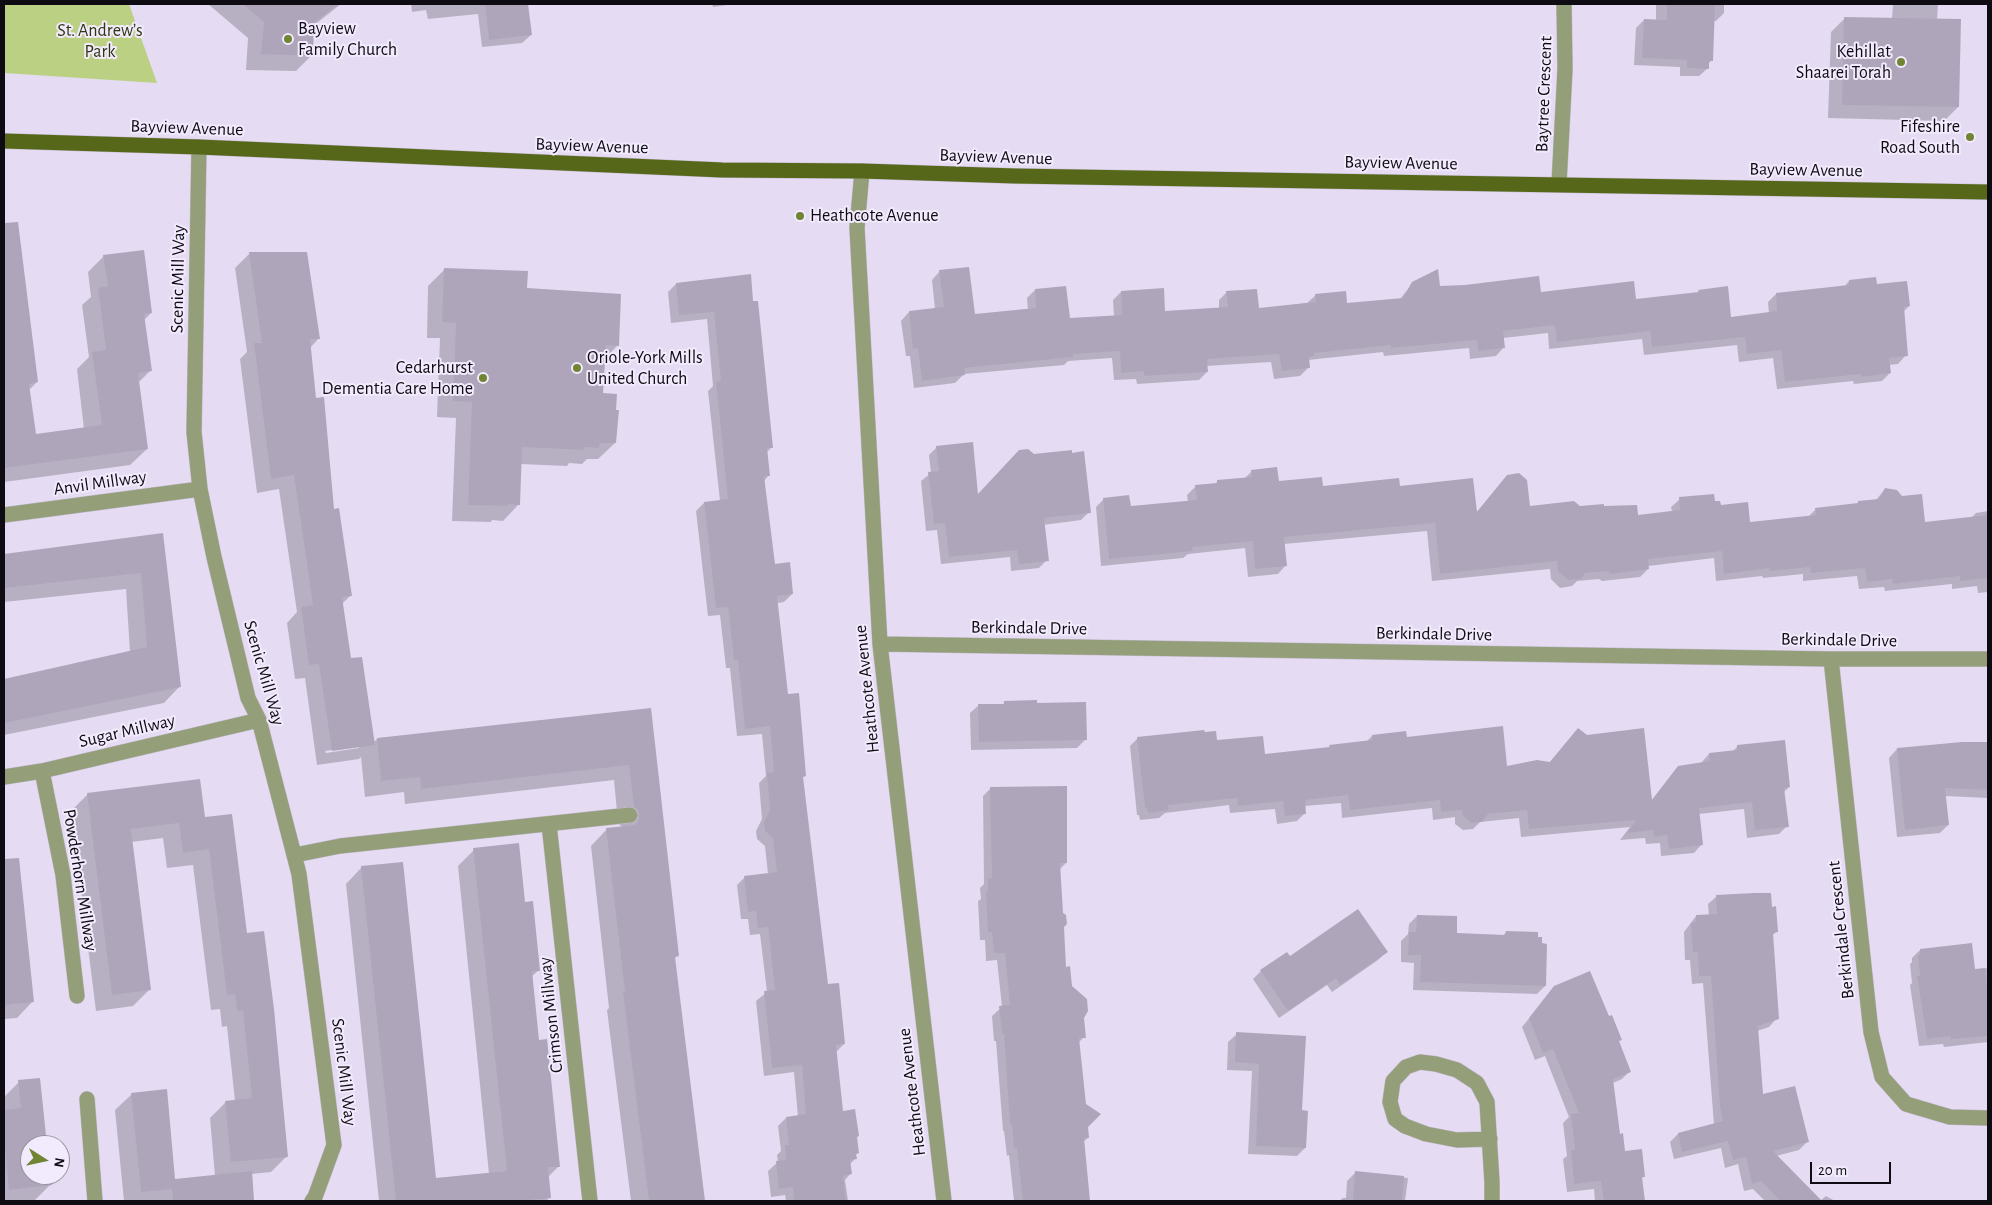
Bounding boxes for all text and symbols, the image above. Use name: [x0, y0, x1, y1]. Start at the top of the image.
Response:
place label: Bayview Family Church: [298, 18, 397, 60]
park label: St. Andrew’s Park: [57, 20, 143, 62]
marker: Bayview Family Church: [282, 33, 294, 45]
street label: Baytree Crescent: [1531, 35, 1557, 153]
place label: Kehillat Shaarei Torah: [1796, 41, 1891, 84]
marker: Kehillat Shaarei Torah: [1895, 56, 1907, 68]
street label: Bayview Avenue: [130, 115, 244, 141]
place label: Fifeshire Road South: [1880, 116, 1960, 158]
marker: Fifeshire Road South: [1964, 131, 1976, 143]
street label: Bayview Avenue: [535, 133, 649, 159]
street label: Bayview Avenue: [939, 144, 1053, 170]
street label: Bayview Avenue: [1344, 151, 1458, 175]
street label: Bayview Avenue: [1749, 158, 1863, 182]
place label: Heathcote Avenue: [810, 205, 939, 227]
marker: Heathcote Avenue: [794, 210, 806, 222]
street label: Scenic Mill Way: [166, 225, 190, 333]
place label: Oriole-York Mills United Church: [587, 347, 703, 389]
place label: Cedarhurst Dementia Care Home: [322, 357, 473, 399]
marker: Oriole-York Mills United Church: [571, 362, 583, 374]
marker: Cedarhurst Dementia Care Home: [477, 372, 489, 384]
street label: Anvil Millway: [52, 466, 148, 500]
street label: Berkindale Drive: [971, 616, 1087, 640]
street label: Scenic Mill Way: [239, 618, 289, 728]
street label: Berkindale Drive: [1376, 622, 1492, 646]
street label: Heathcote Avenue: [850, 624, 884, 754]
street label: Berkindale Drive: [1781, 628, 1897, 652]
street label: Sugar Millway: [77, 709, 177, 753]
street label: Powderhorn Millway: [58, 807, 102, 953]
street label: Berkindale Crescent: [1823, 860, 1859, 1000]
street label: Crimson Millway: [534, 956, 568, 1074]
street label: Scenic Mill Way: [327, 1017, 361, 1127]
street label: Heathcote Avenue: [893, 1027, 931, 1157]
north arrow: [20, 1135, 70, 1185]
scale bar: [1812, 1152, 1893, 1184]
text: N: [51, 1156, 67, 1168]
text: 20 m: [1818, 1163, 1847, 1178]

